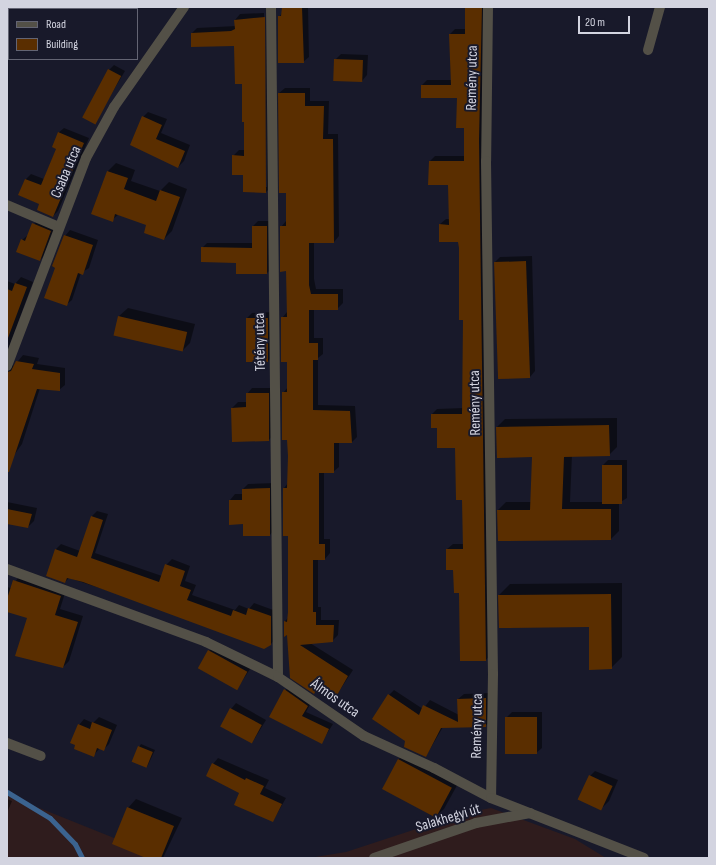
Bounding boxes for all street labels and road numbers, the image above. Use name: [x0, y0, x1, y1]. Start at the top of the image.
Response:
street label: Remény utca: [462, 45, 482, 111]
street label: Csaba utca: [47, 143, 85, 201]
street label: Tétény utca: [250, 313, 270, 371]
street label: Remény utca: [465, 370, 485, 436]
street label: Álmos utca: [307, 675, 363, 721]
street label: Remény utca: [467, 693, 487, 759]
street label: Salakhegyi út: [414, 800, 482, 836]

